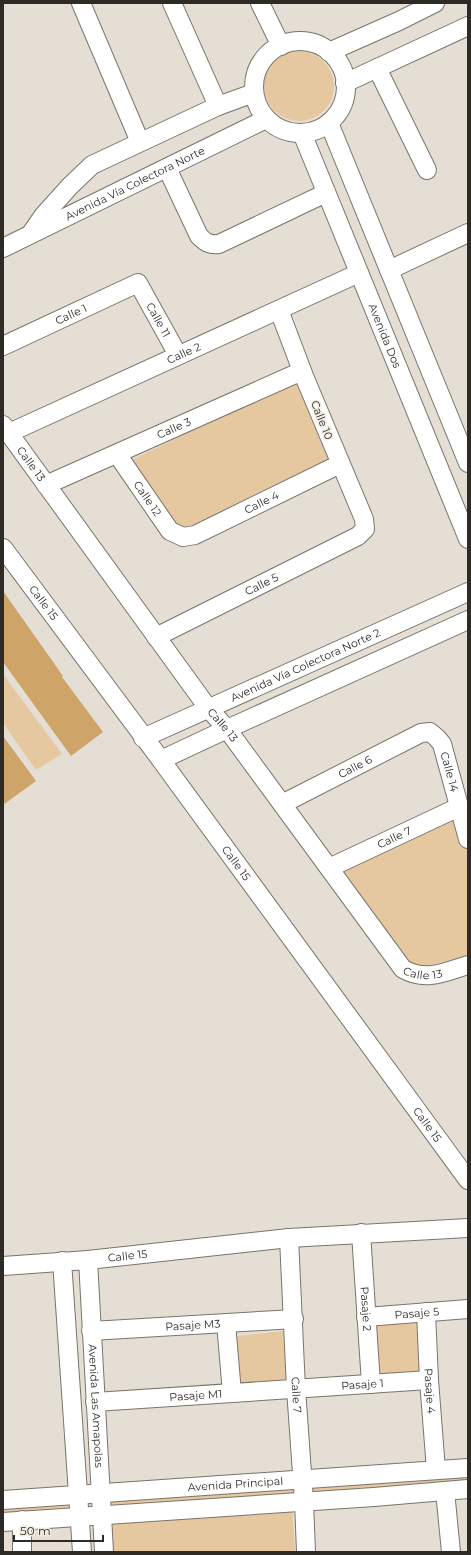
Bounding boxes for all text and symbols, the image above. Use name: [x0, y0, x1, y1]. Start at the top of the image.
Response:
street label: Avenida Vía Colectora Norte: [63, 143, 207, 223]
street label: Calle 11: [143, 300, 174, 340]
street label: Calle 1: [53, 301, 89, 328]
street label: Avenida Dos: [365, 301, 405, 371]
street label: Calle 2: [164, 339, 203, 367]
street label: Calle 10: [308, 398, 336, 442]
street label: Calle 3: [155, 414, 193, 442]
street label: Calle 13: [14, 444, 49, 484]
street label: Calle 12: [131, 478, 165, 519]
street label: Calle 4: [242, 488, 282, 517]
street label: Calle 5: [242, 570, 281, 599]
street label: Calle 15: [26, 582, 61, 623]
street label: Avenida Vía Colectora Norte 2: [228, 625, 382, 705]
street label: Calle 13: [205, 705, 241, 745]
street label: Calle 14: [437, 750, 462, 794]
street label: Calle 6: [336, 752, 375, 781]
street label: Calle 7: [375, 823, 414, 851]
street label: Calle 15: [219, 843, 254, 883]
street label: Calle 13: [401, 963, 444, 982]
street label: Calle 15: [410, 1104, 445, 1145]
street label: Calle 15: [107, 1247, 148, 1265]
street label: Pasaje 2: [358, 1286, 374, 1332]
street label: Pasaje 5: [394, 1304, 440, 1322]
street label: Pasaje M3: [165, 1316, 221, 1334]
street label: Avenida Las Amapolas: [86, 1344, 106, 1469]
street label: Pasaje 4: [421, 1368, 439, 1415]
street label: Calle 7: [288, 1376, 305, 1413]
street label: Pasaje 1: [341, 1376, 384, 1393]
street label: Pasaje M1: [169, 1387, 223, 1404]
street label: Avenida Principal: [187, 1474, 284, 1494]
scale bar: [14, 1517, 103, 1543]
text: 50 m: [20, 1523, 51, 1538]

